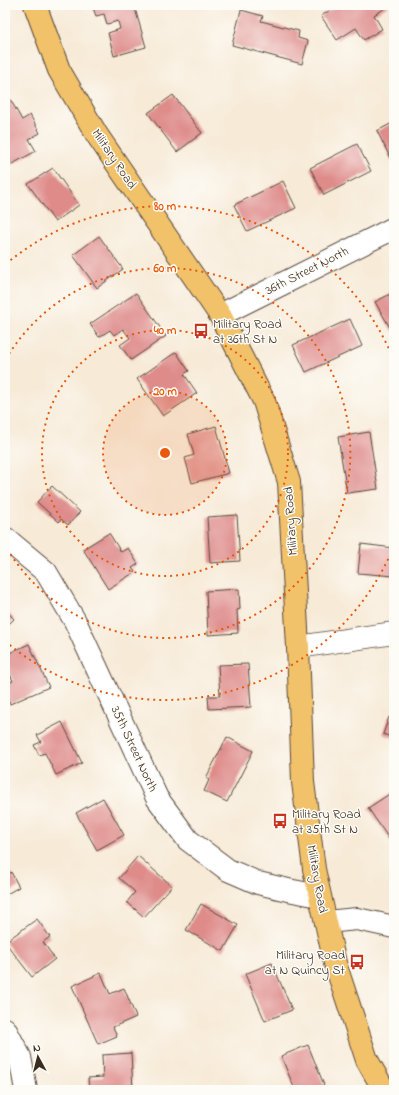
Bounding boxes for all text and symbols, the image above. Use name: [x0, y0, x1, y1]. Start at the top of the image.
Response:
street label: Military Road: [86, 125, 142, 194]
text: 80 m: [153, 198, 177, 216]
street label: 36th Street North: [262, 242, 352, 300]
text: 60 m: [153, 260, 177, 278]
place label: Military Road at 36th St N: [213, 315, 283, 349]
text: 40 m: [153, 322, 177, 340]
bus stop icon: Military Road at 36th St N: [192, 322, 210, 340]
text: 20 m: [152, 383, 177, 401]
centre of rings: [158, 446, 172, 460]
street label: Military Road: [279, 485, 304, 556]
street label: 35th Street North: [106, 703, 162, 795]
place label: Military Road at 35th St N: [292, 805, 362, 839]
bus stop icon: Military Road at 35th St N: [271, 812, 289, 830]
street label: Military Road: [301, 843, 332, 915]
place label: Military Road at N Quincy St: [265, 946, 346, 981]
bus stop icon: Military Road at N Quincy St: [348, 953, 366, 971]
north arrow: [18, 1037, 58, 1077]
text: N: [32, 1040, 42, 1056]

